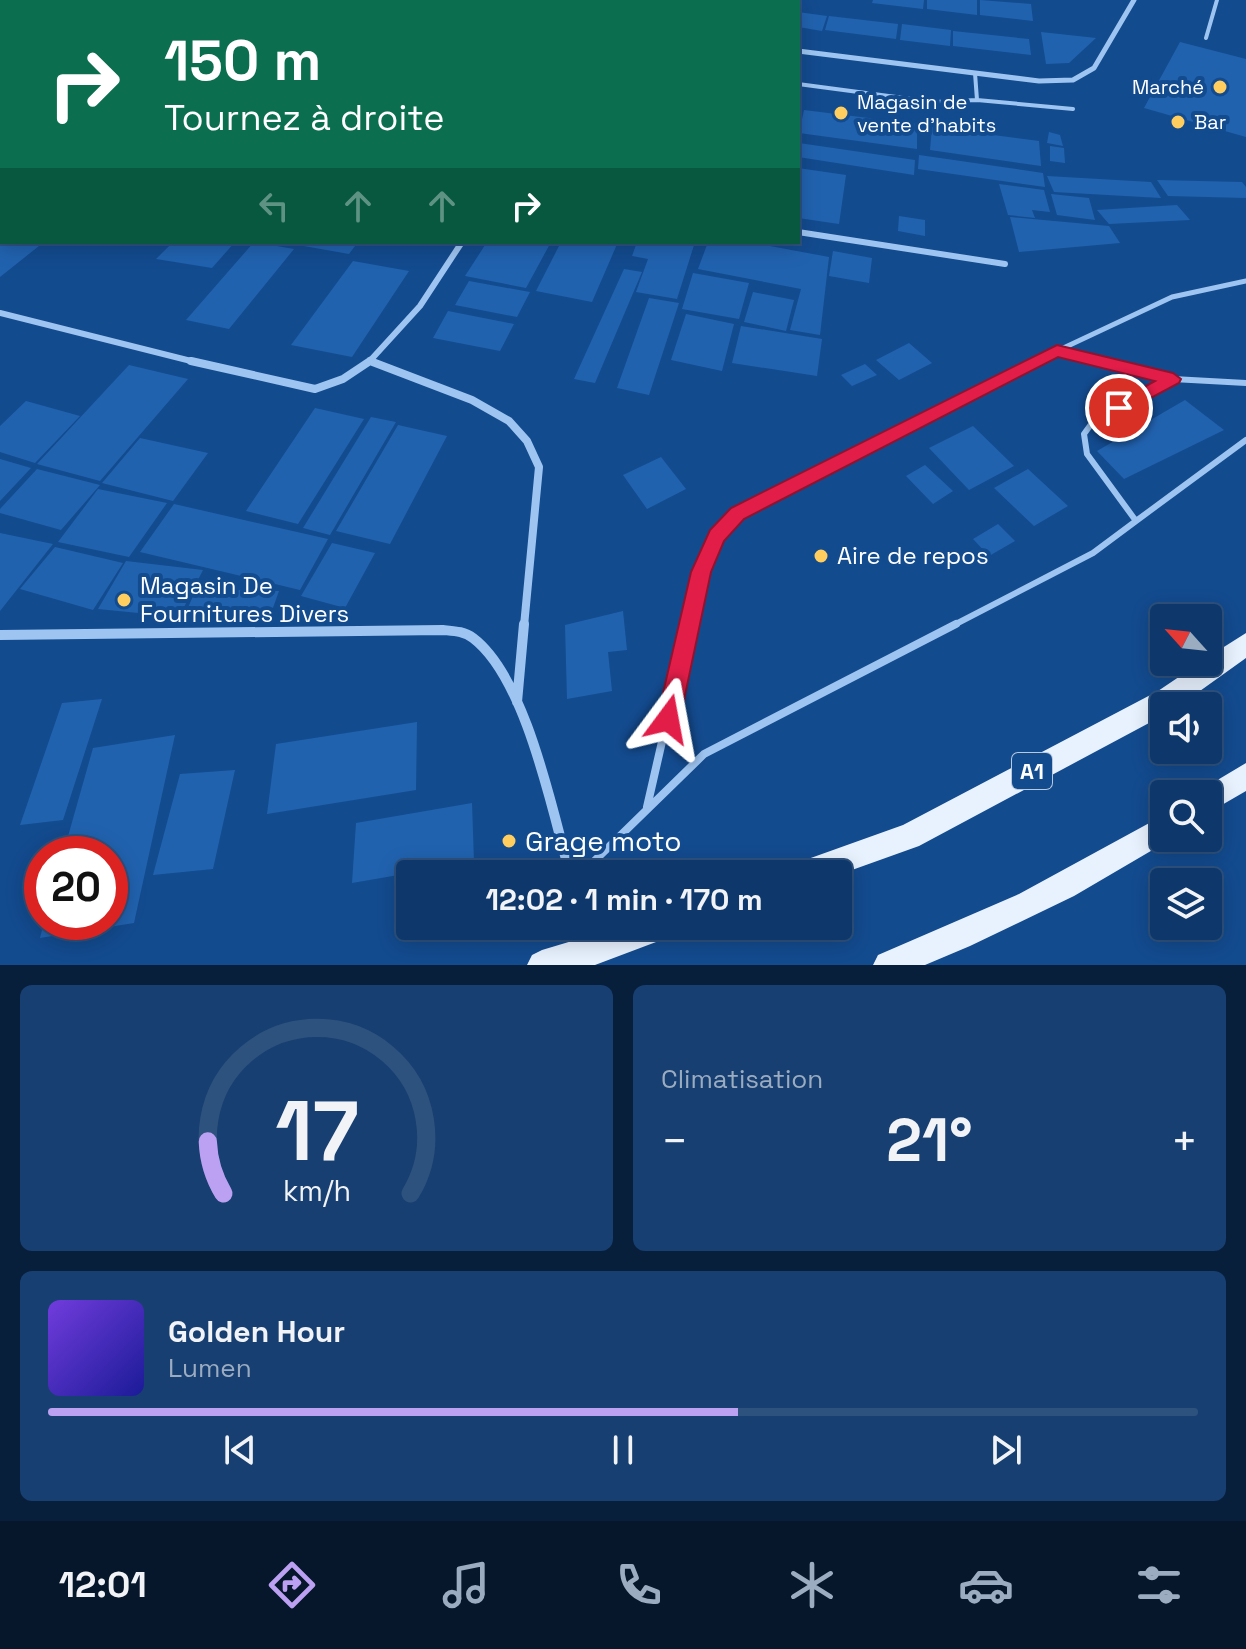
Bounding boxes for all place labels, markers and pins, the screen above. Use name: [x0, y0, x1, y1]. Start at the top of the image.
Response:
place label: Marché: [1132, 74, 1204, 100]
marker: Marché: [1211, 78, 1229, 96]
place label: Magasin de vente d'habits: [857, 89, 996, 138]
marker: Magasin de vente d'habits: [832, 104, 850, 122]
place label: Bar: [1194, 109, 1226, 135]
marker: Bar: [1169, 113, 1187, 131]
pin: [1085, 374, 1153, 442]
place label: Aire de repos: [837, 540, 989, 571]
marker: Aire de repos: [812, 547, 830, 565]
place label: Magasin De Fournitures Divers: [140, 570, 349, 629]
marker: Magasin De Fournitures Divers: [115, 591, 133, 609]
place label: Grage moto: [525, 823, 682, 859]
marker: Grage moto: [500, 832, 518, 850]

